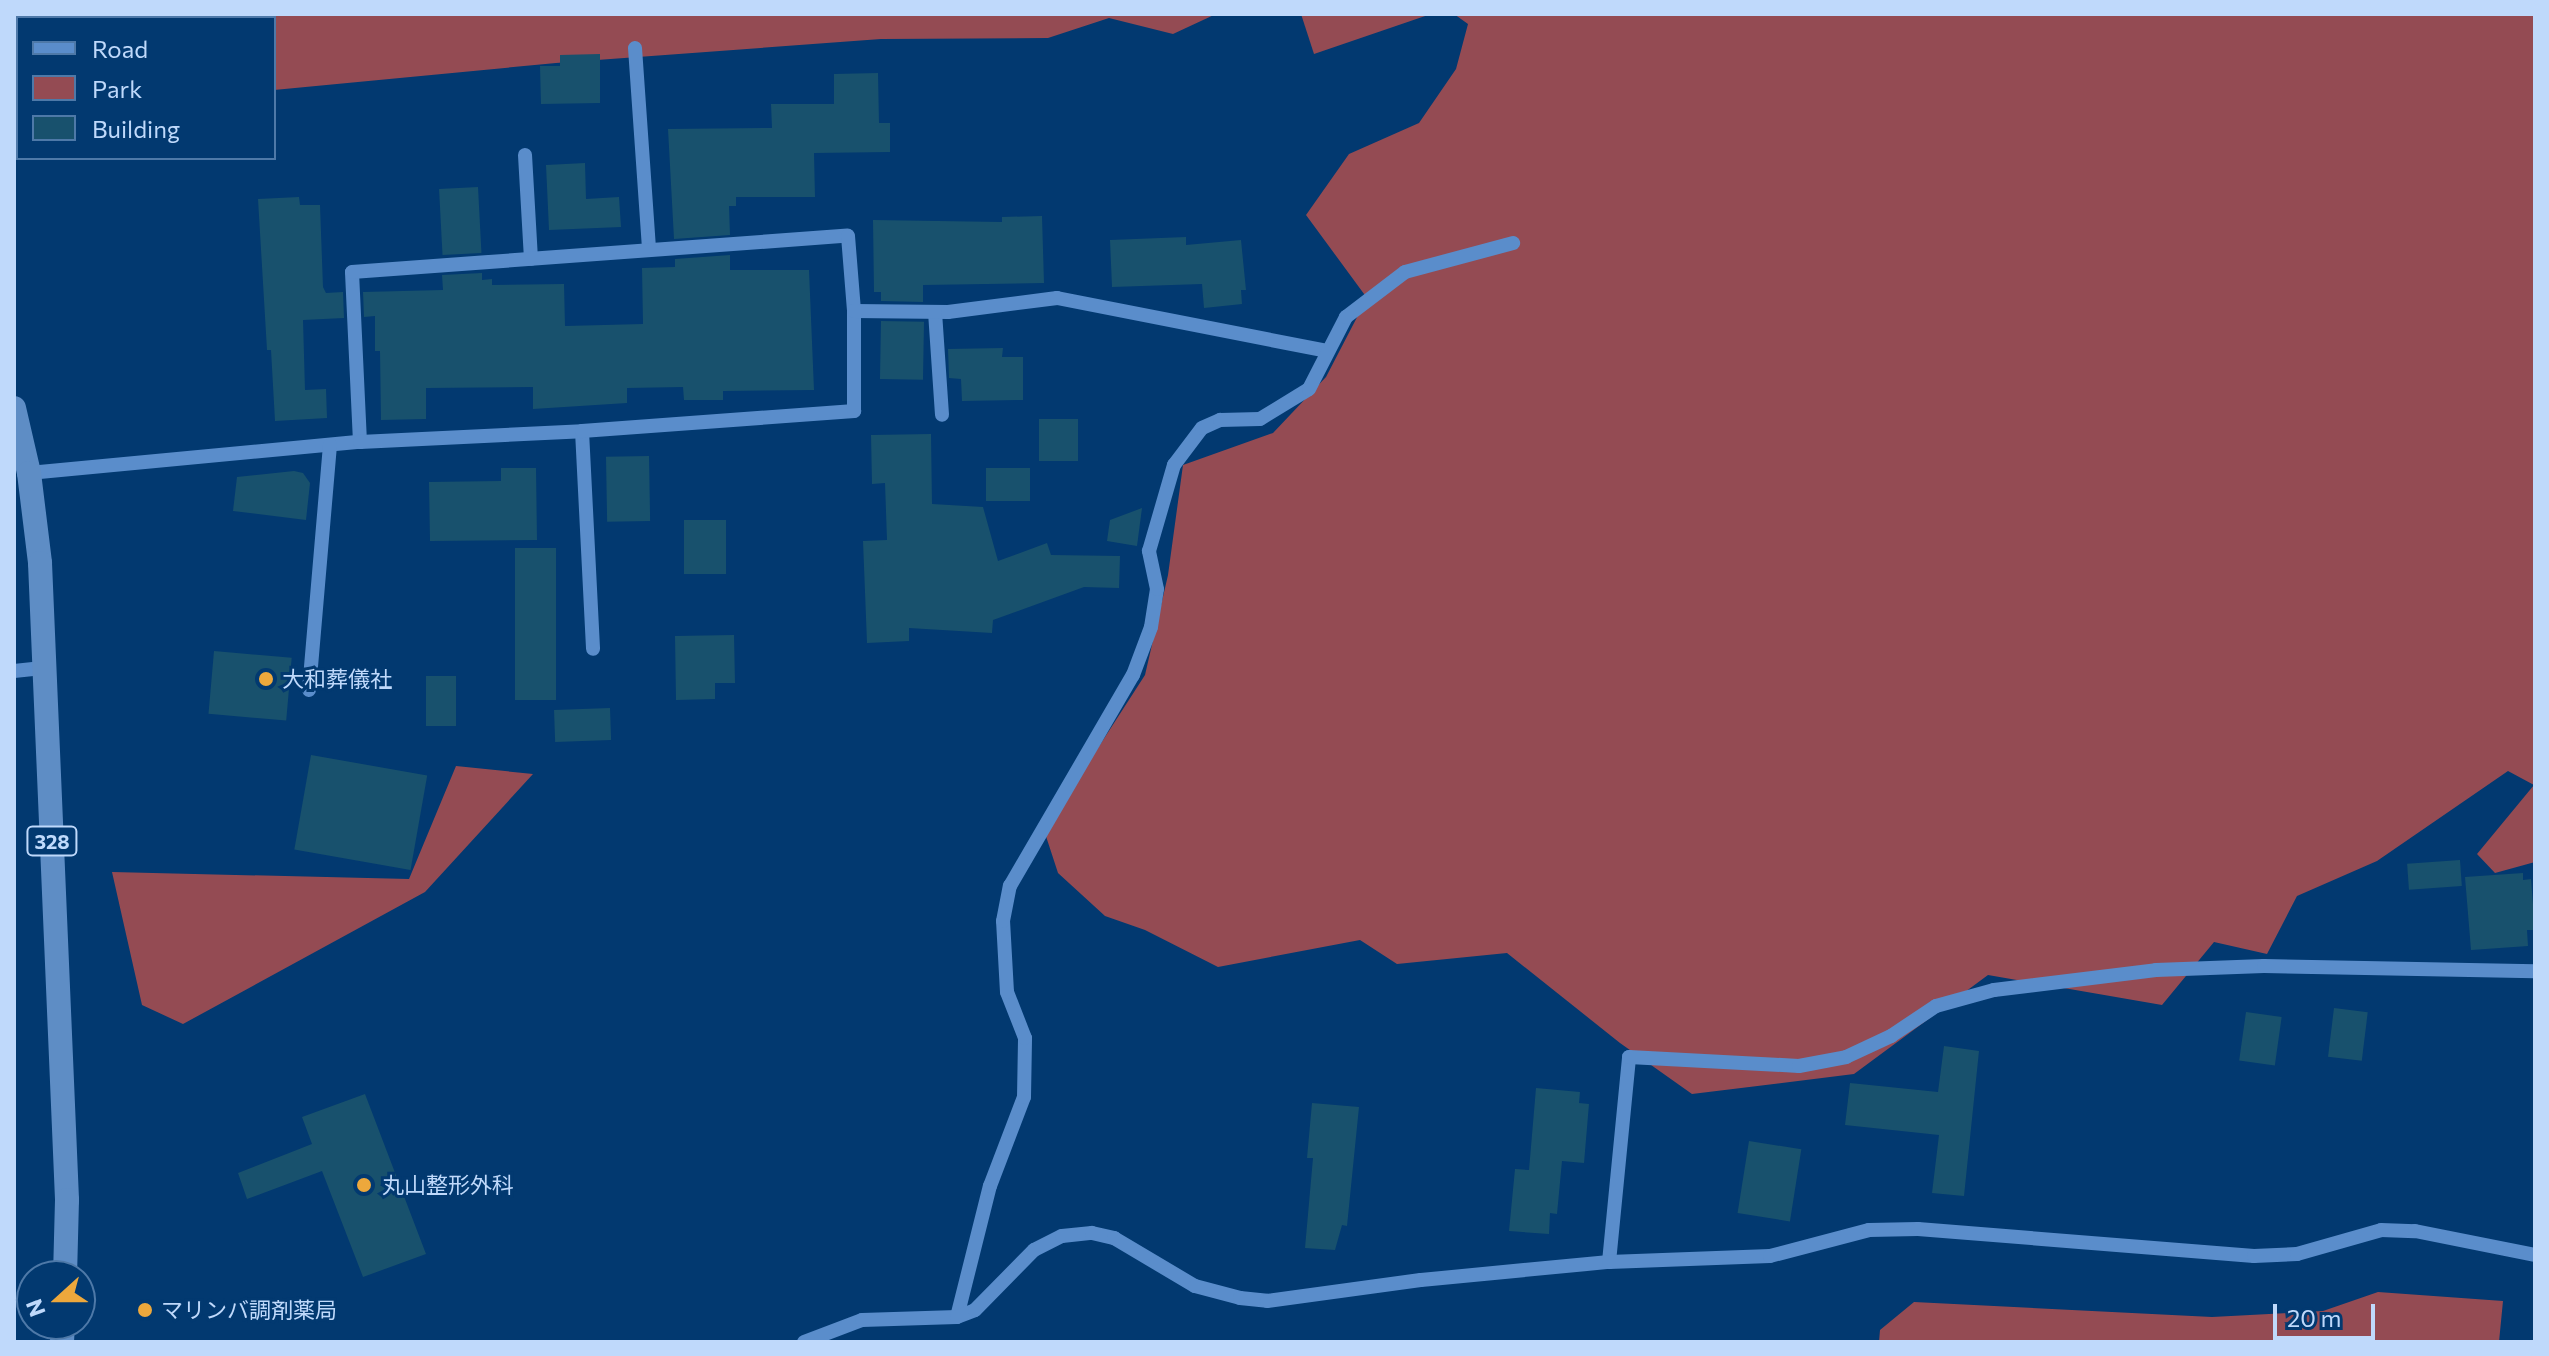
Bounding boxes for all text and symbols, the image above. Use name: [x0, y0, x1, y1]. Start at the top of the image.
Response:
legend: [16, 16, 276, 160]
text: Road: [92, 34, 148, 63]
text: Park: [92, 74, 142, 103]
text: Building: [92, 114, 180, 143]
place label: 大和葬儀社: [282, 666, 392, 692]
marker: 大和葬儀社: [257, 670, 275, 688]
road number: 328: [26, 825, 78, 857]
place label: 丸山整形外科: [382, 1172, 514, 1198]
marker: 丸山整形外科: [353, 1174, 375, 1196]
north arrow: [16, 1260, 96, 1340]
scale bar: [2277, 1288, 2379, 1338]
text: N: [19, 1296, 51, 1321]
place label: マリンバ調剤薬局: [161, 1297, 337, 1323]
marker: マリンバ調剤薬局: [136, 1301, 154, 1319]
text: 20 m: [2287, 1303, 2341, 1332]

